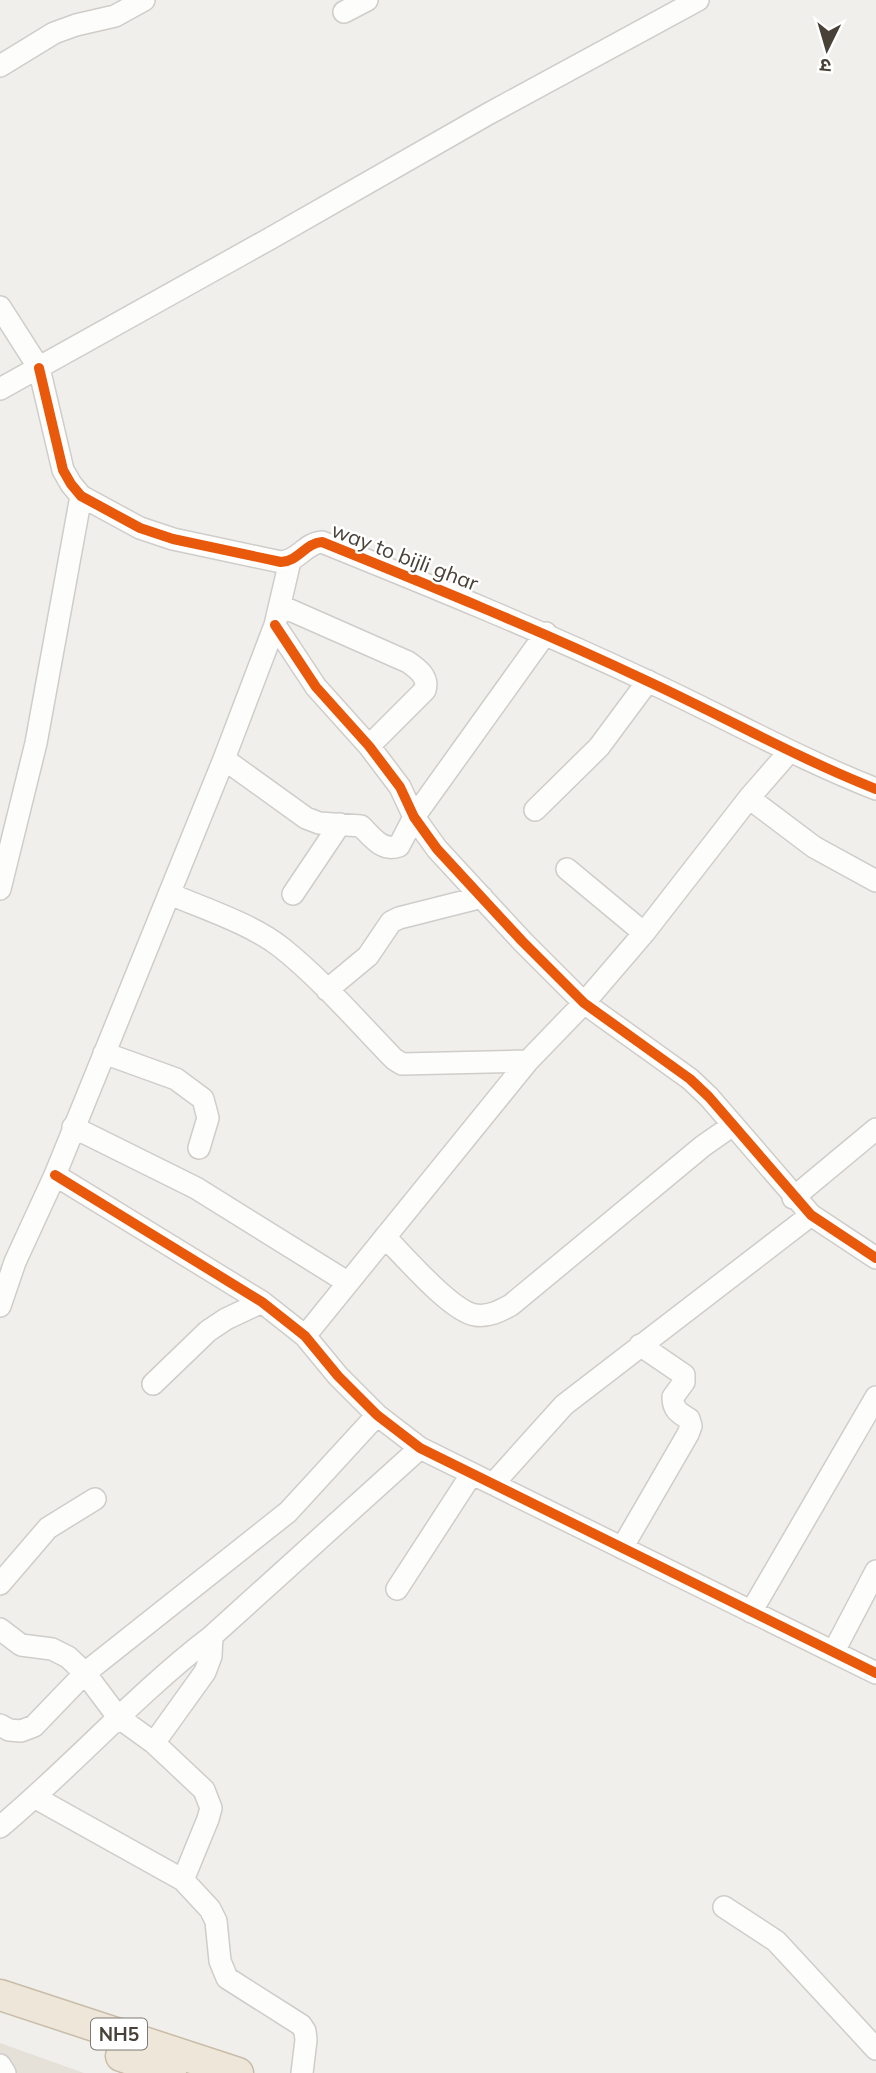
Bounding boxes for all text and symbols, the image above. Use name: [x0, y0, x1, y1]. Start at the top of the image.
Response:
north arrow: [792, 14, 862, 84]
text: उ: [818, 53, 832, 78]
street label: way to bijli ghar: [328, 516, 482, 596]
road number: NH5: [91, 2018, 147, 2050]

